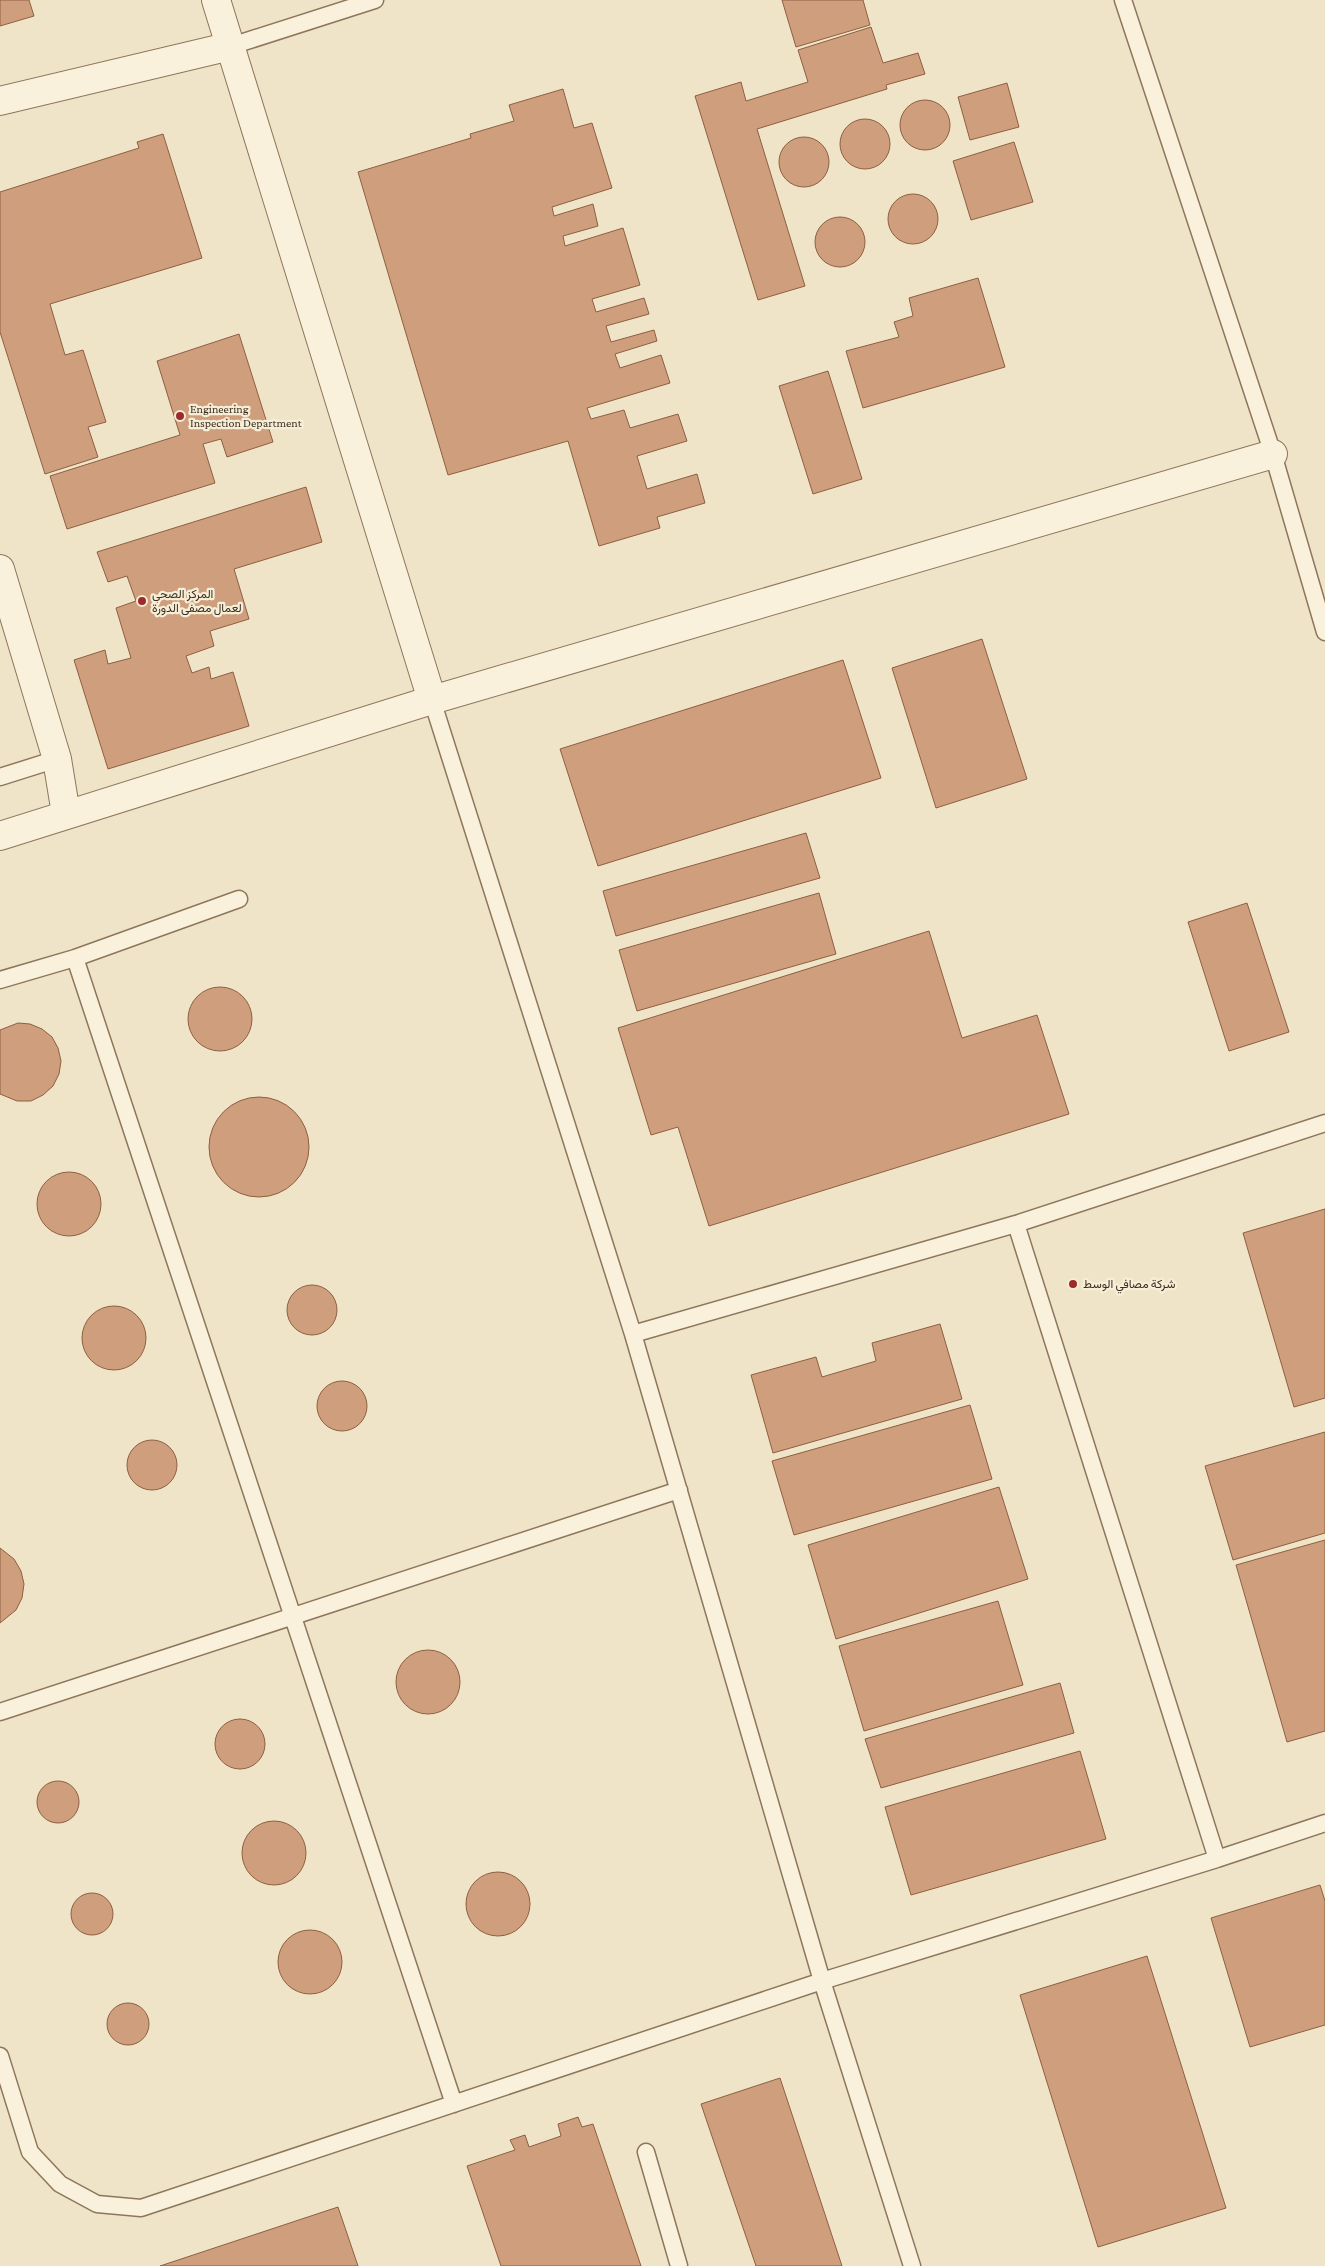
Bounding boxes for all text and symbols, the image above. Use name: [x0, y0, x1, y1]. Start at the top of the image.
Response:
place label: Engineering Inspection Department: [190, 402, 303, 430]
marker: Engineering Inspection Department: [174, 410, 186, 422]
place label: المركز الصحي لعمال مصفى الدورة: [152, 587, 242, 616]
marker: المركز الصحي لعمال مصفى الدورة: [136, 595, 148, 607]
place label: شركة مصافي الوسط: [1083, 1277, 1175, 1294]
marker: شركة مصافي الوسط: [1067, 1278, 1079, 1290]

